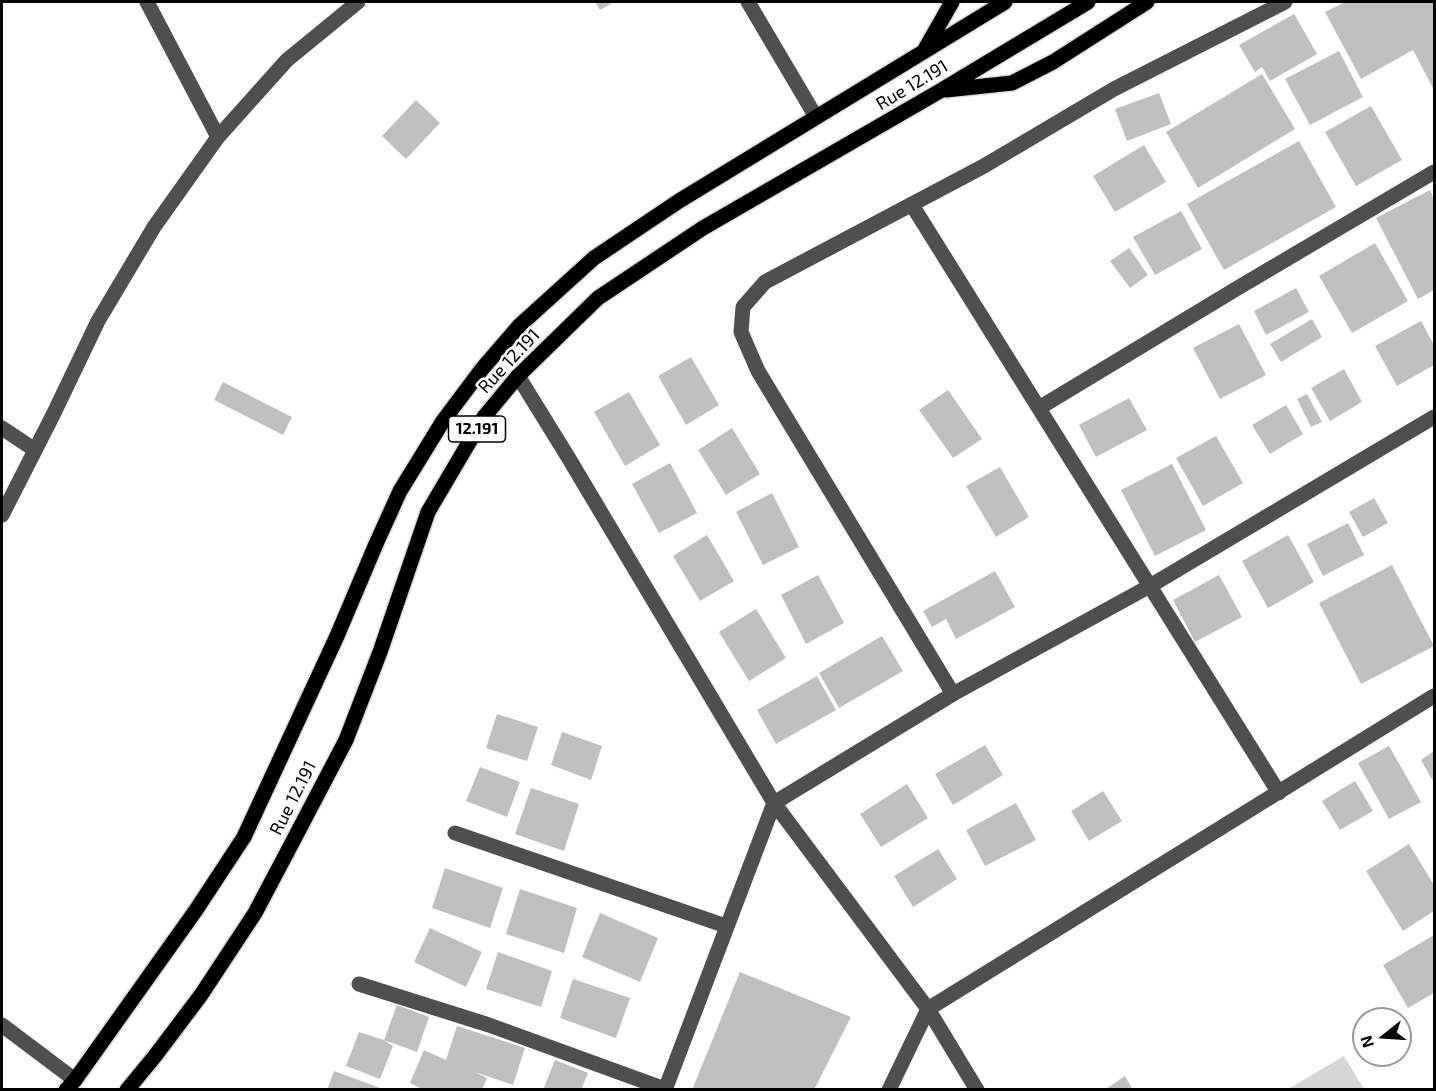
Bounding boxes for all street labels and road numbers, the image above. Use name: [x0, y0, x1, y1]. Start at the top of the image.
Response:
street label: Rue 12.191: [872, 55, 952, 115]
street label: Rue 12.191: [474, 324, 544, 398]
road number: 12.191: [448, 416, 506, 442]
street label: Rue 12.191: [265, 757, 321, 839]

